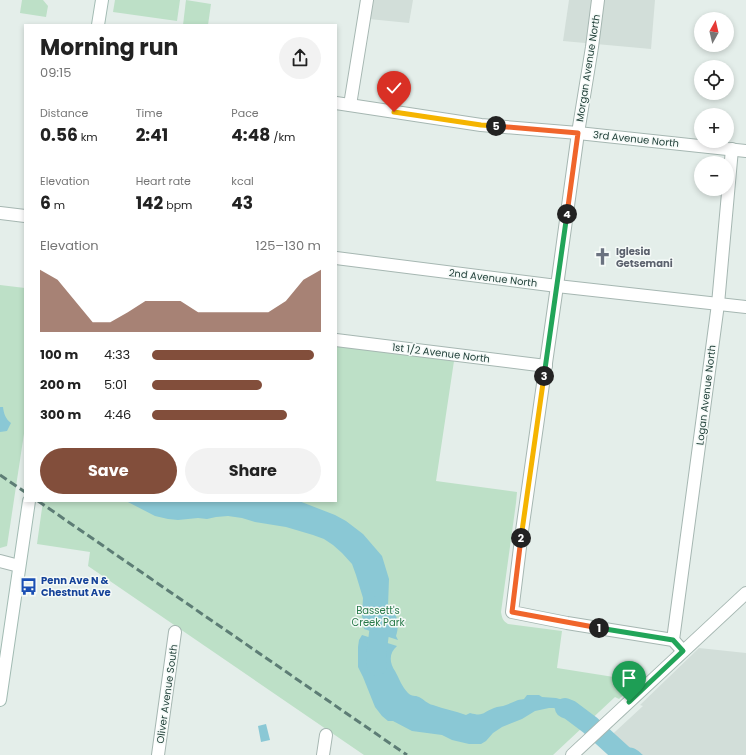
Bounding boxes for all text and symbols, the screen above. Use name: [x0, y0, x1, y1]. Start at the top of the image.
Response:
north arrow: [694, 12, 734, 52]
map controls: [694, 12, 734, 196]
street label: Morgan Avenue North: [572, 13, 604, 123]
text: Morning run: [40, 32, 178, 63]
button: share: [279, 37, 321, 79]
button: locate: [694, 60, 734, 100]
text: 09:15: [40, 63, 71, 82]
pin: [377, 71, 411, 112]
icon: check: [383, 77, 405, 99]
text: Distance: [40, 105, 88, 121]
text: Time: [136, 105, 162, 121]
text: Pace: [231, 105, 259, 121]
button: +: [694, 108, 734, 148]
pin: 5: [486, 116, 506, 136]
text: 5: [492, 118, 500, 134]
text: 0.56: [40, 123, 78, 147]
text: 2:41: [136, 123, 168, 147]
text: 4:48: [231, 123, 270, 147]
street label: 3rd Avenue North: [592, 127, 680, 151]
text: km: [78, 129, 98, 145]
text: /km: [270, 129, 295, 145]
button: −: [694, 156, 734, 196]
text: Elevation: [40, 173, 90, 189]
text: Heart rate: [136, 173, 191, 189]
text: kcal: [231, 173, 254, 189]
text: 6: [40, 191, 51, 215]
text: 142: [136, 191, 163, 215]
text: 43: [231, 191, 253, 215]
text: m: [51, 197, 65, 213]
text: bpm: [163, 197, 192, 213]
pin: 4: [557, 204, 577, 224]
text: 4: [563, 206, 571, 222]
text: Elevation: [40, 236, 99, 255]
text: 125–130 m: [256, 236, 321, 255]
place label: Iglesia Getsemani: [616, 244, 673, 271]
church icon: Iglesia Getsemani: [593, 247, 613, 267]
street label: 2nd Avenue North: [448, 265, 538, 291]
street label: 1st 1/2 Avenue North: [391, 340, 491, 366]
street label: Logan Avenue North: [692, 344, 720, 446]
text: 100 m: [40, 345, 78, 364]
text: 4:33: [104, 345, 130, 364]
pin: 3: [534, 366, 554, 386]
text: 3: [541, 368, 547, 384]
text: 200 m: [40, 375, 81, 394]
text: 5:01: [104, 375, 127, 394]
text: 300 m: [40, 405, 81, 424]
text: 4:46: [104, 405, 131, 424]
button: Save: [40, 448, 177, 494]
button: Share: [185, 448, 321, 494]
pin: 2: [511, 528, 531, 548]
text: 2: [518, 530, 524, 546]
place label: Penn Ave N & Chestnut Ave: [41, 573, 111, 600]
bus stop icon: Penn Ave N & Chestnut Ave: [18, 576, 38, 596]
park label: Bassett's Creek Park: [351, 603, 405, 630]
pin: 1: [589, 618, 609, 638]
text: 1: [597, 620, 601, 636]
street label: Oliver Avenue South: [153, 643, 181, 745]
pin: [612, 661, 646, 702]
icon: arrive: [618, 667, 640, 689]

